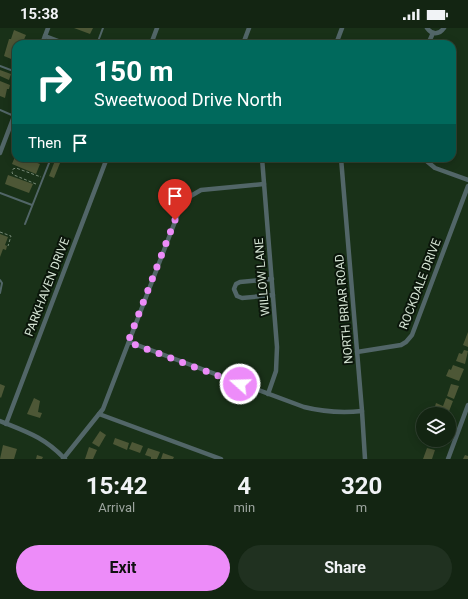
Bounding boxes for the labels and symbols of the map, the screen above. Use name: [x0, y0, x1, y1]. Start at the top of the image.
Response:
pin: [158, 179, 192, 220]
street label: PARKHAVEN DRIVE: [22, 236, 72, 338]
street label: WILLOW LANE: [252, 237, 272, 317]
street label: ROCKDALE DRIVE: [396, 237, 444, 331]
street label: NORTH BRIAR ROAD: [332, 253, 356, 364]
position arrow: [219, 363, 261, 405]

